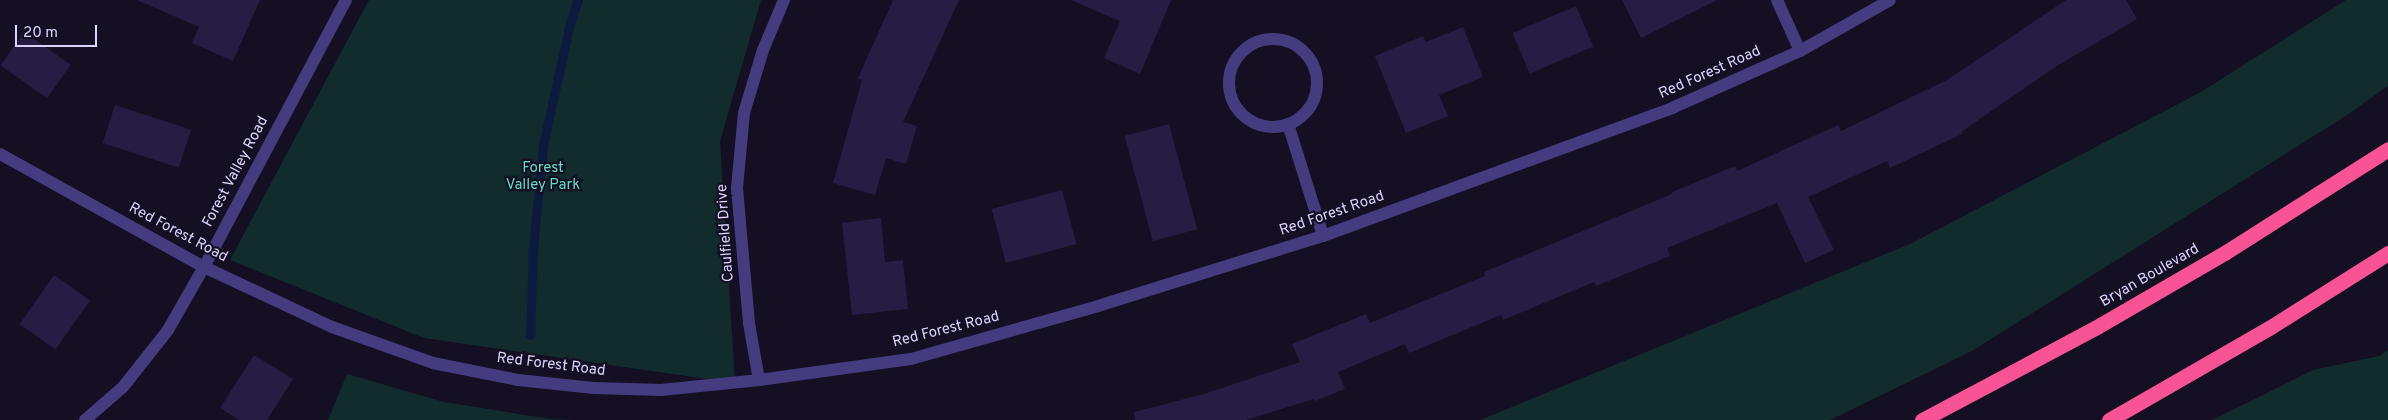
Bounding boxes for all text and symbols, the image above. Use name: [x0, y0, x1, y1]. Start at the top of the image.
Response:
scale bar: [18, 15, 100, 47]
text: 20 m: [23, 24, 58, 43]
street label: Red Forest Road: [1656, 42, 1764, 104]
street label: Forest Valley Road: [199, 113, 273, 231]
park label: Forest Valley Park: [506, 159, 580, 194]
street label: Caulfield Drive: [714, 183, 738, 283]
street label: Red Forest Road: [1277, 188, 1387, 240]
street label: Red Forest Road: [125, 199, 231, 267]
street label: Bryan Boulevard: [2097, 240, 2203, 312]
street label: Red Forest Road: [891, 308, 1001, 352]
street label: Red Forest Road: [496, 349, 606, 381]

